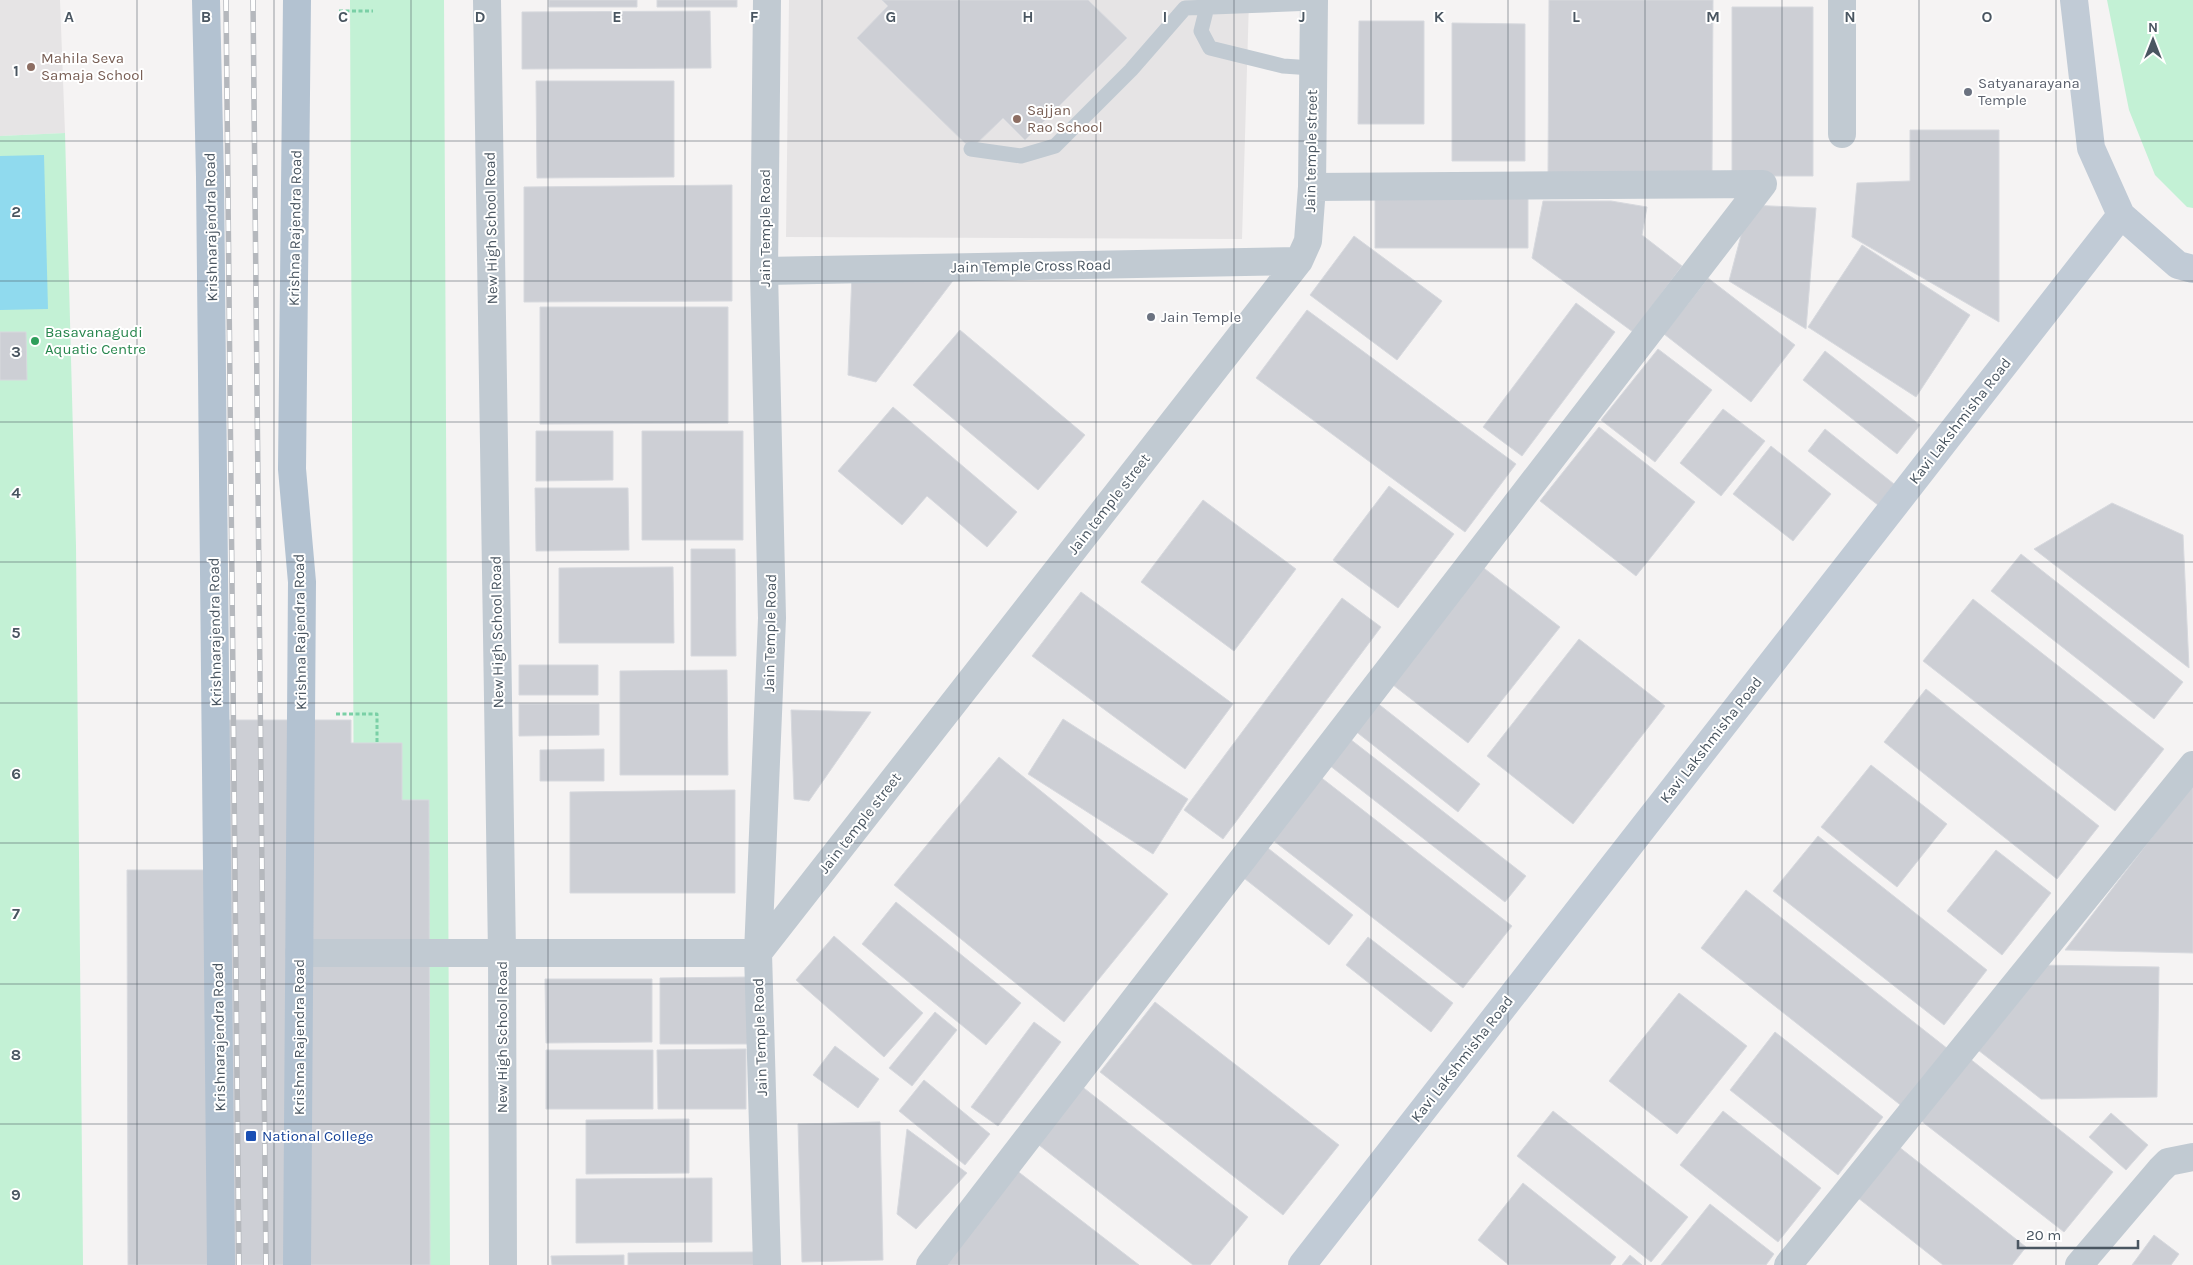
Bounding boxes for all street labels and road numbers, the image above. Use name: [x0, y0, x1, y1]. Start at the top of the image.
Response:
street label: Jain temple street: [1301, 89, 1321, 213]
street label: Krishna Rajendra Road: [285, 150, 305, 306]
street label: Krishnarajendra Road: [201, 152, 221, 302]
street label: New High School Road: [481, 152, 501, 304]
street label: Jain Temple Road: [756, 169, 774, 287]
street label: Jain Temple Cross Road: [951, 256, 1111, 276]
street label: Kavi Lakshmisha Road: [1905, 354, 2015, 488]
street label: Jain temple street: [1064, 450, 1154, 558]
street label: Krishna Rajendra Road: [290, 554, 310, 710]
street label: New High School Road: [487, 556, 507, 708]
street label: Krishnarajendra Road: [205, 557, 225, 707]
street label: Jain Temple Road: [760, 574, 780, 692]
street label: Kavi Lakshmisha Road: [1656, 673, 1766, 807]
street label: Jain temple street: [815, 769, 905, 877]
street label: Krishna Rajendra Road: [290, 959, 308, 1115]
street label: New High School Road: [493, 961, 511, 1113]
street label: Krishnarajendra Road: [209, 962, 229, 1112]
street label: Jain Temple Road: [749, 978, 771, 1096]
street label: Kavi Lakshmisha Road: [1407, 992, 1517, 1126]

